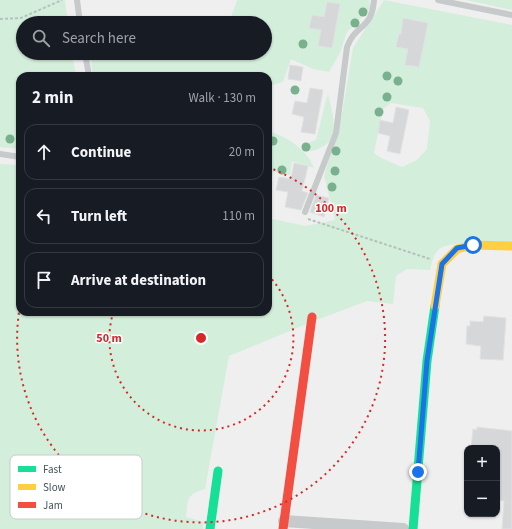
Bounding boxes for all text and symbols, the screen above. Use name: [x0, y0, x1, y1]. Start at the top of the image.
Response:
search box: [16, 16, 272, 60]
icon: search: [30, 27, 52, 49]
text: Search here: [62, 28, 136, 49]
text: 2 min: [32, 86, 73, 110]
text: Walk · 130 m: [188, 89, 256, 107]
icon: ahead: [33, 141, 55, 163]
text: Continue: [71, 142, 131, 163]
text: 20 m: [229, 143, 255, 161]
text: 100 m: [315, 200, 347, 217]
icon: left: [33, 205, 55, 227]
text: Turn left: [71, 206, 127, 227]
text: 110 m: [222, 207, 255, 225]
route start: [464, 236, 482, 254]
icon: arrive: [33, 269, 55, 291]
text: Arrive at destination: [71, 270, 206, 291]
text: 50 m: [96, 330, 122, 347]
centre of rings: [194, 331, 208, 345]
map controls: [464, 445, 500, 517]
button: +: [464, 445, 500, 481]
legend: [10, 455, 142, 519]
text: Fast: [43, 462, 62, 477]
route end: [409, 463, 427, 481]
text: Slow: [43, 480, 66, 495]
button: −: [464, 481, 500, 517]
text: Jam: [43, 498, 63, 513]

